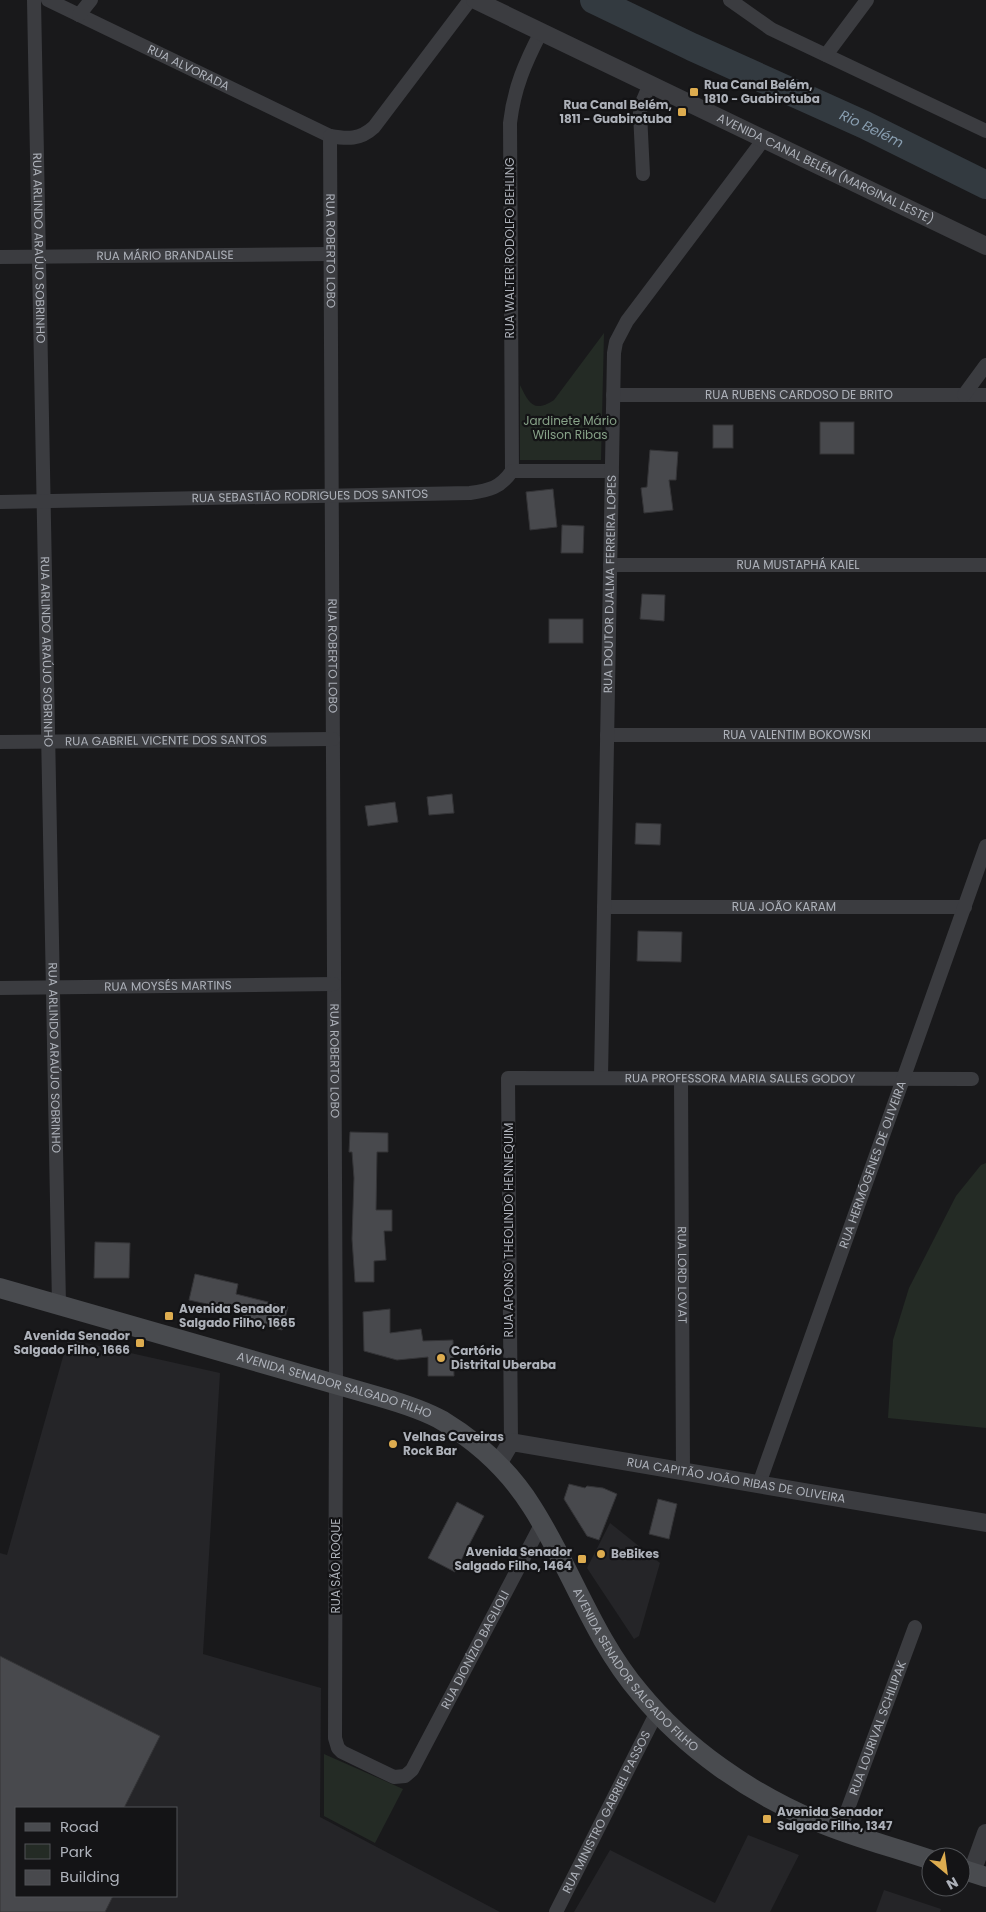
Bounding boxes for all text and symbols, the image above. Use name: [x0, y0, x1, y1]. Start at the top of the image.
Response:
street label: RUA ALVORADA: [145, 40, 233, 94]
place label: Rua Canal Belém, 1810 - Guabirotuba: [704, 76, 820, 107]
marker: Rua Canal Belém, 1810 - Guabirotuba: [688, 86, 700, 98]
place label: Rua Canal Belém, 1811 - Guabirotuba: [560, 96, 672, 127]
water label: Rio Belém: [836, 105, 907, 153]
marker: Rua Canal Belém, 1811 - Guabirotuba: [676, 106, 688, 118]
street label: AVENIDA CANAL BELÉM (MARGINAL LESTE): [714, 109, 937, 228]
street label: RUA ARLINDO ARAÚJO SOBRINHO: [29, 152, 50, 343]
street label: RUA WALTER RODOLFO BEHLING: [501, 157, 518, 339]
street label: RUA ROBERTO LOBO: [322, 193, 340, 308]
street label: RUA MÁRIO BRANDALISE: [96, 246, 234, 264]
street label: RUA RUBENS CARDOSO DE BRITO: [705, 386, 893, 403]
park label: Jardinete Mário Wilson Ribas: [523, 412, 617, 443]
street label: RUA DOUTOR DJALMA FERREIRA LOPES: [599, 475, 620, 693]
street label: RUA SEBASTIÃO RODRIGUES DOS SANTOS: [191, 485, 428, 506]
street label: RUA ARLINDO ARAÚJO SOBRINHO: [37, 556, 57, 747]
street label: RUA MUSTAPHÁ KAIEL: [737, 556, 859, 573]
street label: RUA ROBERTO LOBO: [324, 598, 342, 713]
street label: RUA VALENTIM BOKOWSKI: [723, 726, 871, 743]
street label: RUA GABRIEL VICENTE DOS SANTOS: [65, 731, 267, 749]
street label: RUA JOÃO KARAM: [732, 898, 836, 915]
street label: RUA ARLINDO ARAÚJO SOBRINHO: [44, 962, 65, 1153]
street label: RUA MOYSÉS MARTINS: [104, 976, 232, 995]
street label: RUA ROBERTO LOBO: [326, 1003, 344, 1118]
street label: RUA PROFESSORA MARIA SALLES GODOY: [625, 1069, 855, 1087]
street label: RUA HERMÓGENES DE OLIVEIRA: [835, 1078, 910, 1251]
street label: RUA AFONSO THEOLINDO HENNEQUIM: [500, 1123, 517, 1337]
street label: RUA LORD LOVAT: [674, 1226, 691, 1324]
place label: Avenida Senador Salgado Filho, 1665: [179, 1300, 296, 1331]
marker: Avenida Senador Salgado Filho, 1665: [163, 1310, 175, 1322]
place label: Avenida Senador Salgado Filho, 1666: [13, 1327, 130, 1358]
marker: Avenida Senador Salgado Filho, 1666: [134, 1337, 146, 1349]
place label: Cartório Distrital Uberaba: [451, 1342, 556, 1373]
street label: AVENIDA SENADOR SALGADO FILHO: [235, 1347, 435, 1422]
marker: Cartório Distrital Uberaba: [435, 1352, 447, 1364]
place label: Velhas Caveiras Rock Bar: [403, 1428, 504, 1459]
marker: Velhas Caveiras Rock Bar: [387, 1438, 399, 1450]
street label: RUA CAPITÃO JOÃO RIBAS DE OLIVEIRA: [626, 1453, 847, 1507]
street label: RUA SÃO ROQUE: [327, 1519, 344, 1613]
place label: Avenida Senador Salgado Filho, 1464: [455, 1543, 572, 1574]
place label: BeBikes: [611, 1545, 660, 1562]
marker: BeBikes: [595, 1548, 607, 1560]
marker: Avenida Senador Salgado Filho, 1464: [576, 1553, 588, 1565]
street label: AVENIDA SENADOR SALGADO FILHO: [569, 1585, 703, 1755]
street label: RUA DIONÍZIO BAGLIOLI: [437, 1587, 513, 1712]
street label: RUA LOURIVAL SCHILIPAK: [845, 1658, 910, 1797]
street label: RUA MINISTRO GABRIEL PASSOS: [558, 1728, 654, 1896]
place label: Avenida Senador Salgado Filho, 1347: [777, 1803, 893, 1834]
legend: [15, 1807, 178, 1897]
marker: Avenida Senador Salgado Filho, 1347: [761, 1813, 773, 1825]
text: Road: [60, 1816, 99, 1837]
text: Park: [60, 1841, 92, 1862]
north arrow: [921, 1847, 971, 1897]
text: Building: [60, 1866, 120, 1887]
text: N: [943, 1872, 962, 1895]

